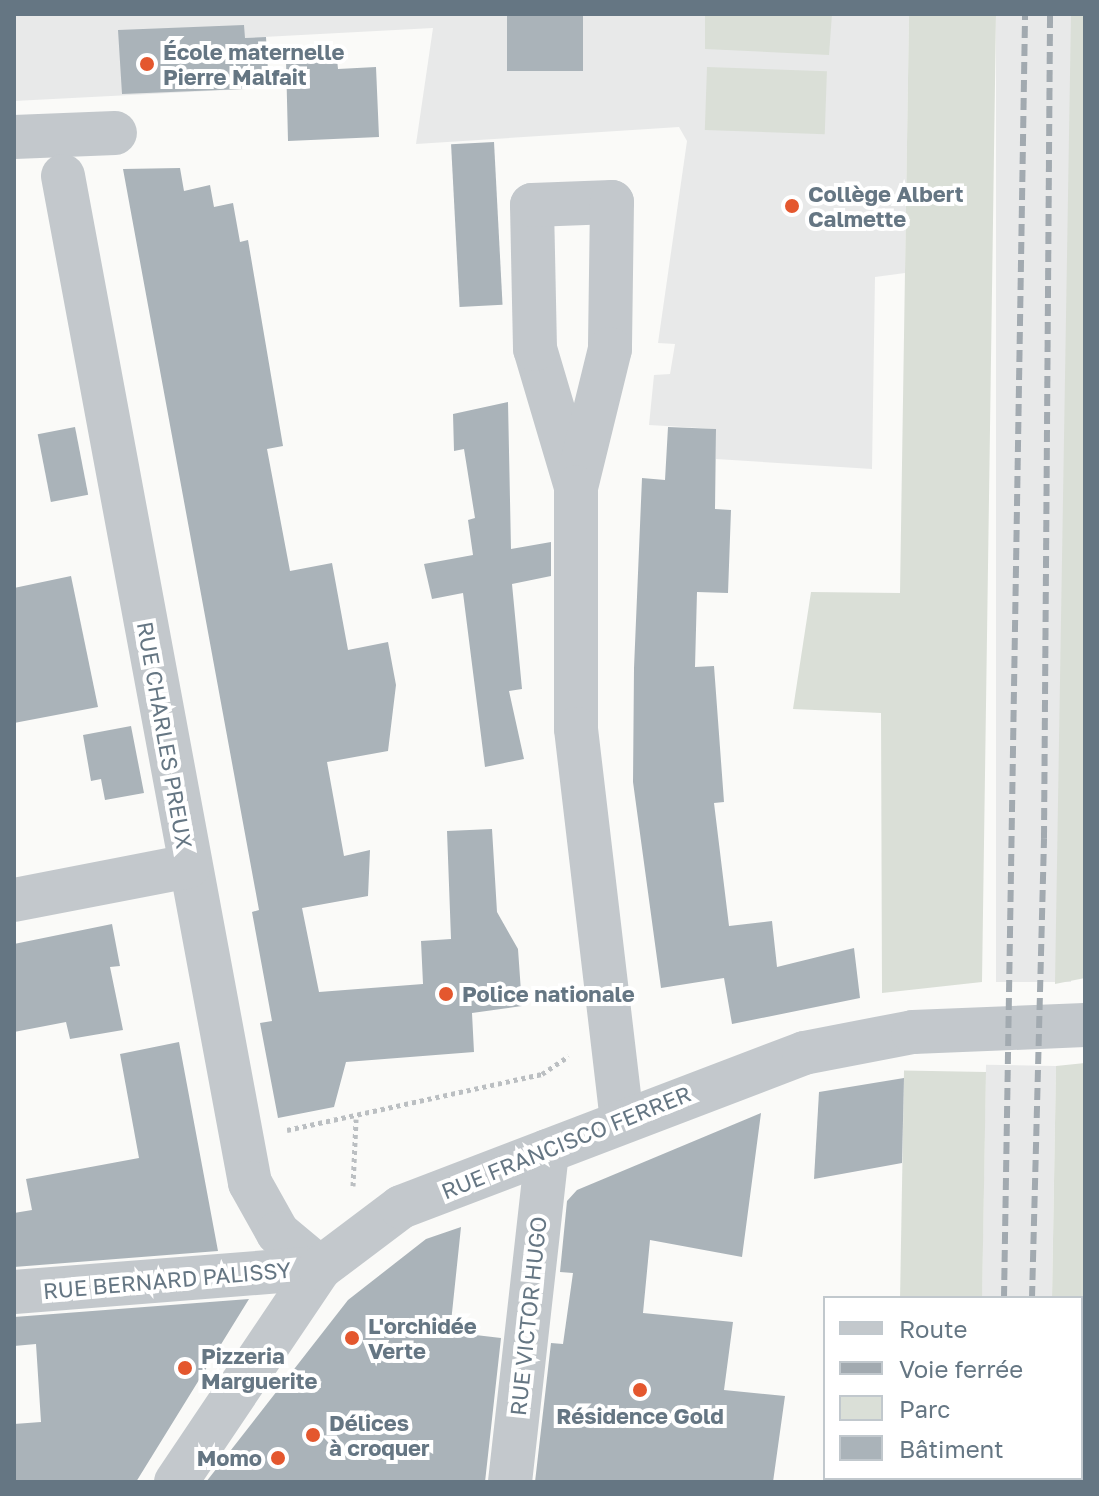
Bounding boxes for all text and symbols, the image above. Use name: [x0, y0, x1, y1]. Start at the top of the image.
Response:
place label: École maternelle Pierre Malfait: [163, 38, 344, 90]
marker: École maternelle Pierre Malfait: [138, 55, 156, 73]
place label: Collège Albert Calmette: [808, 180, 964, 232]
marker: Collège Albert Calmette: [783, 197, 801, 215]
street label: RUE CHARLES PREUX: [132, 619, 198, 851]
place label: Police nationale: [462, 981, 635, 1007]
marker: Police nationale: [437, 985, 455, 1003]
street label: RUE FRANCISCO FERRER: [437, 1080, 695, 1204]
street label: RUE VICTOR HUGO: [504, 1215, 552, 1417]
street label: RUE BERNARD PALISSY: [42, 1256, 292, 1304]
legend: [823, 1296, 1083, 1480]
place label: L'orchidée Verte: [368, 1312, 477, 1364]
text: Route: [899, 1314, 968, 1343]
marker: L'orchidée Verte: [343, 1329, 361, 1347]
place label: Pizzeria Marguerite: [201, 1342, 318, 1394]
text: Voie ferrée: [899, 1354, 1023, 1383]
marker: Pizzeria Marguerite: [176, 1359, 194, 1377]
marker: Résidence Gold: [631, 1381, 649, 1399]
text: Parc: [899, 1394, 950, 1423]
place label: Résidence Gold: [556, 1403, 724, 1429]
place label: Délices à croquer: [329, 1409, 430, 1460]
marker: Délices à croquer: [304, 1426, 322, 1444]
text: Bâtiment: [899, 1434, 1004, 1463]
place label: Momo: [197, 1445, 262, 1471]
marker: Momo: [269, 1449, 287, 1467]

